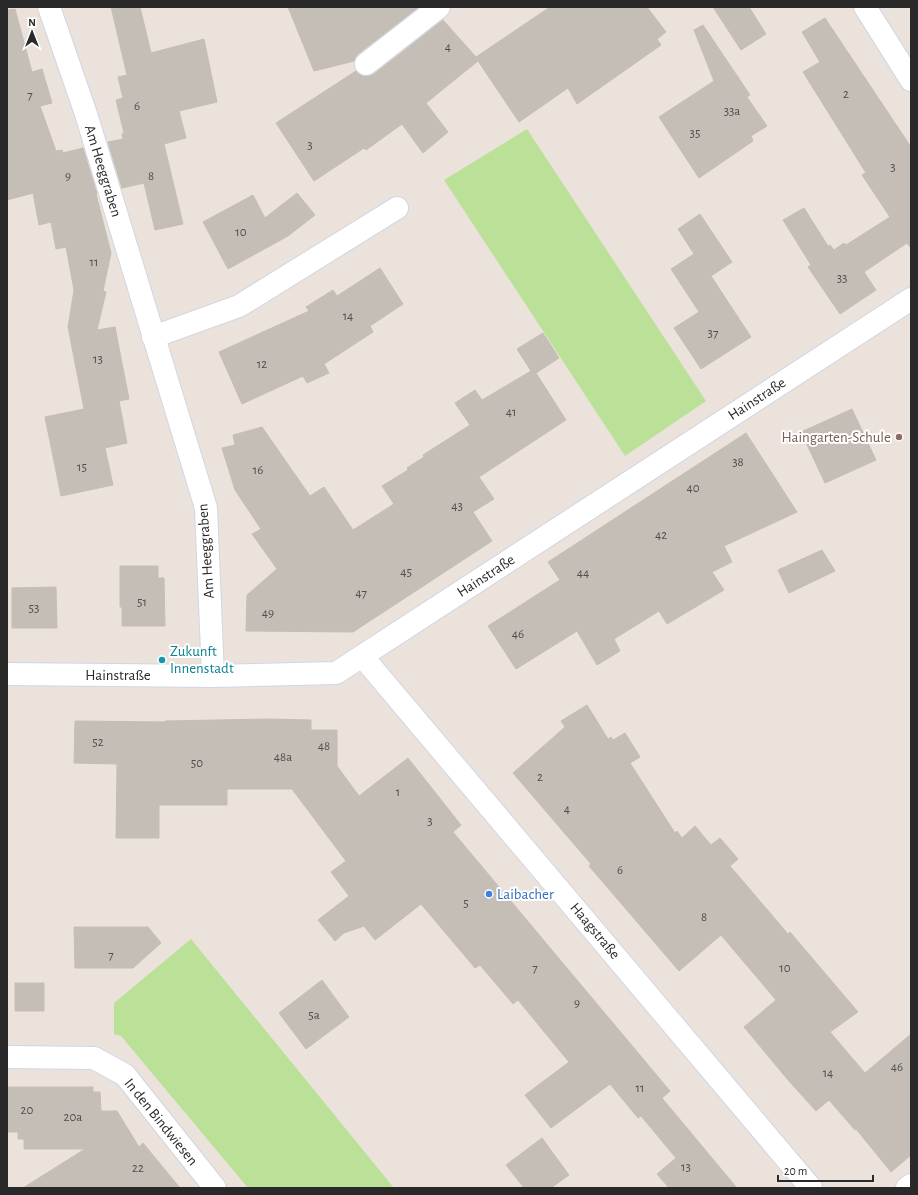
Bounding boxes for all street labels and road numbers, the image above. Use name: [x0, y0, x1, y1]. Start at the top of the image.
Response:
street label: Am Heeggraben: [82, 123, 124, 219]
street label: Hainstraße: [725, 375, 789, 423]
street label: Am Heeggraben: [195, 503, 217, 599]
street label: Hainstraße: [454, 552, 518, 600]
street label: Hainstraße: [85, 668, 151, 683]
street label: Haagstraße: [567, 900, 623, 962]
street label: In den Bindwiesen: [121, 1076, 201, 1168]

